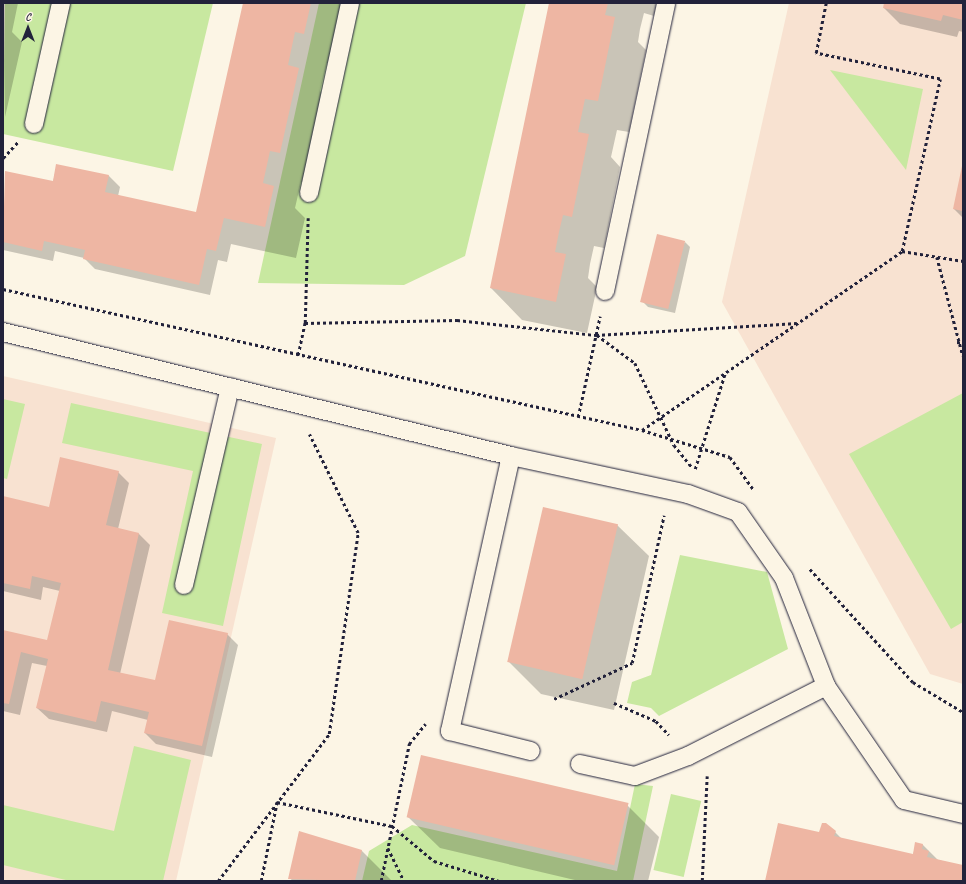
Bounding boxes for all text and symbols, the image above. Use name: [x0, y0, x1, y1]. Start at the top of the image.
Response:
north arrow: [8, 8, 48, 48]
text: С: [25, 9, 31, 23]

